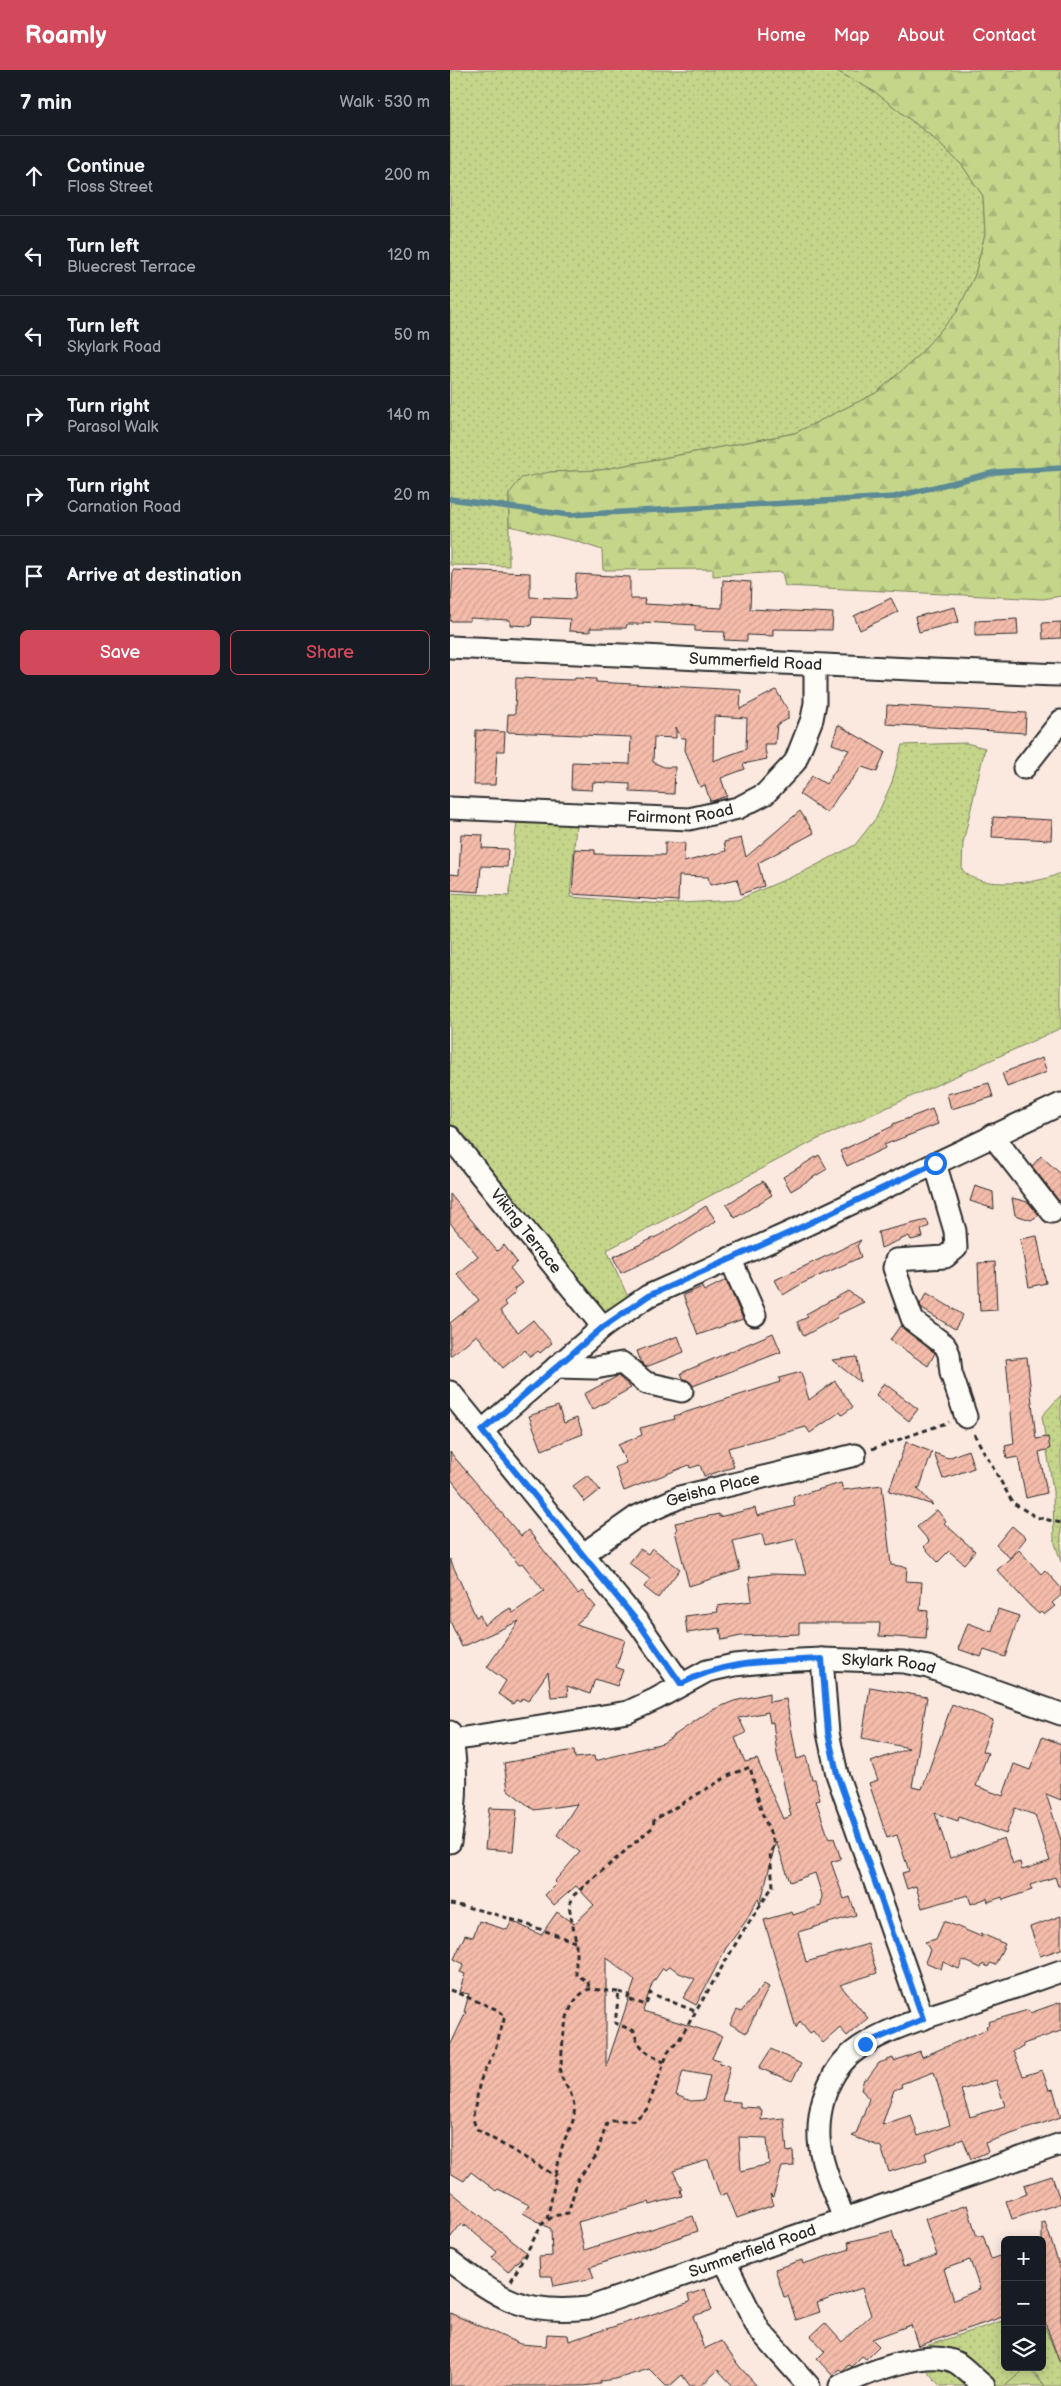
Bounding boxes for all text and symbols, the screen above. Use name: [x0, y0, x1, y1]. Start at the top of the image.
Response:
text: Roamly: [25, 21, 106, 50]
text: Home: [757, 25, 806, 46]
text: Map: [834, 25, 870, 46]
text: About: [898, 25, 945, 46]
text: Contact: [973, 25, 1036, 46]
text: 7 min: [20, 90, 72, 115]
text: Walk · 530 m: [339, 93, 430, 112]
text: Continue: [67, 155, 145, 178]
icon: ahead: [20, 162, 48, 190]
text: 200 m: [384, 166, 430, 185]
text: Floss Street: [67, 178, 153, 197]
text: Turn left: [67, 235, 139, 258]
icon: left: [20, 242, 48, 270]
text: 120 m: [387, 246, 430, 265]
text: Bluecrest Terrace: [67, 258, 196, 277]
text: Turn left: [67, 315, 139, 338]
icon: left: [20, 322, 48, 350]
text: 50 m: [394, 326, 430, 345]
text: Skylark Road: [67, 338, 161, 357]
text: Turn right: [67, 395, 150, 418]
icon: right: [20, 402, 48, 430]
text: 140 m: [387, 406, 430, 425]
text: Parasol Walk: [67, 418, 158, 437]
text: Turn right: [67, 475, 150, 498]
icon: right: [20, 482, 48, 510]
text: 20 m: [394, 486, 430, 505]
text: Carnation Road: [67, 498, 181, 517]
icon: arrive: [20, 562, 48, 590]
text: Arrive at destination: [67, 564, 242, 587]
button: Save: [20, 630, 220, 675]
button: Share: [230, 630, 430, 675]
street label: Summerfield Road: [689, 649, 823, 674]
street label: Fairmont Road: [627, 800, 735, 829]
route start: [924, 1152, 947, 1175]
street label: Viking Terrace: [486, 1185, 566, 1278]
street label: Geisha Place: [663, 1469, 762, 1512]
street label: Skylark Road: [841, 1650, 938, 1678]
route end: [854, 2033, 877, 2056]
street label: Summerfield Road: [686, 2220, 818, 2282]
map controls: [1001, 2236, 1046, 2371]
button: +: [1001, 2236, 1046, 2281]
button: −: [1001, 2281, 1046, 2326]
button: layers: [1001, 2326, 1046, 2371]

